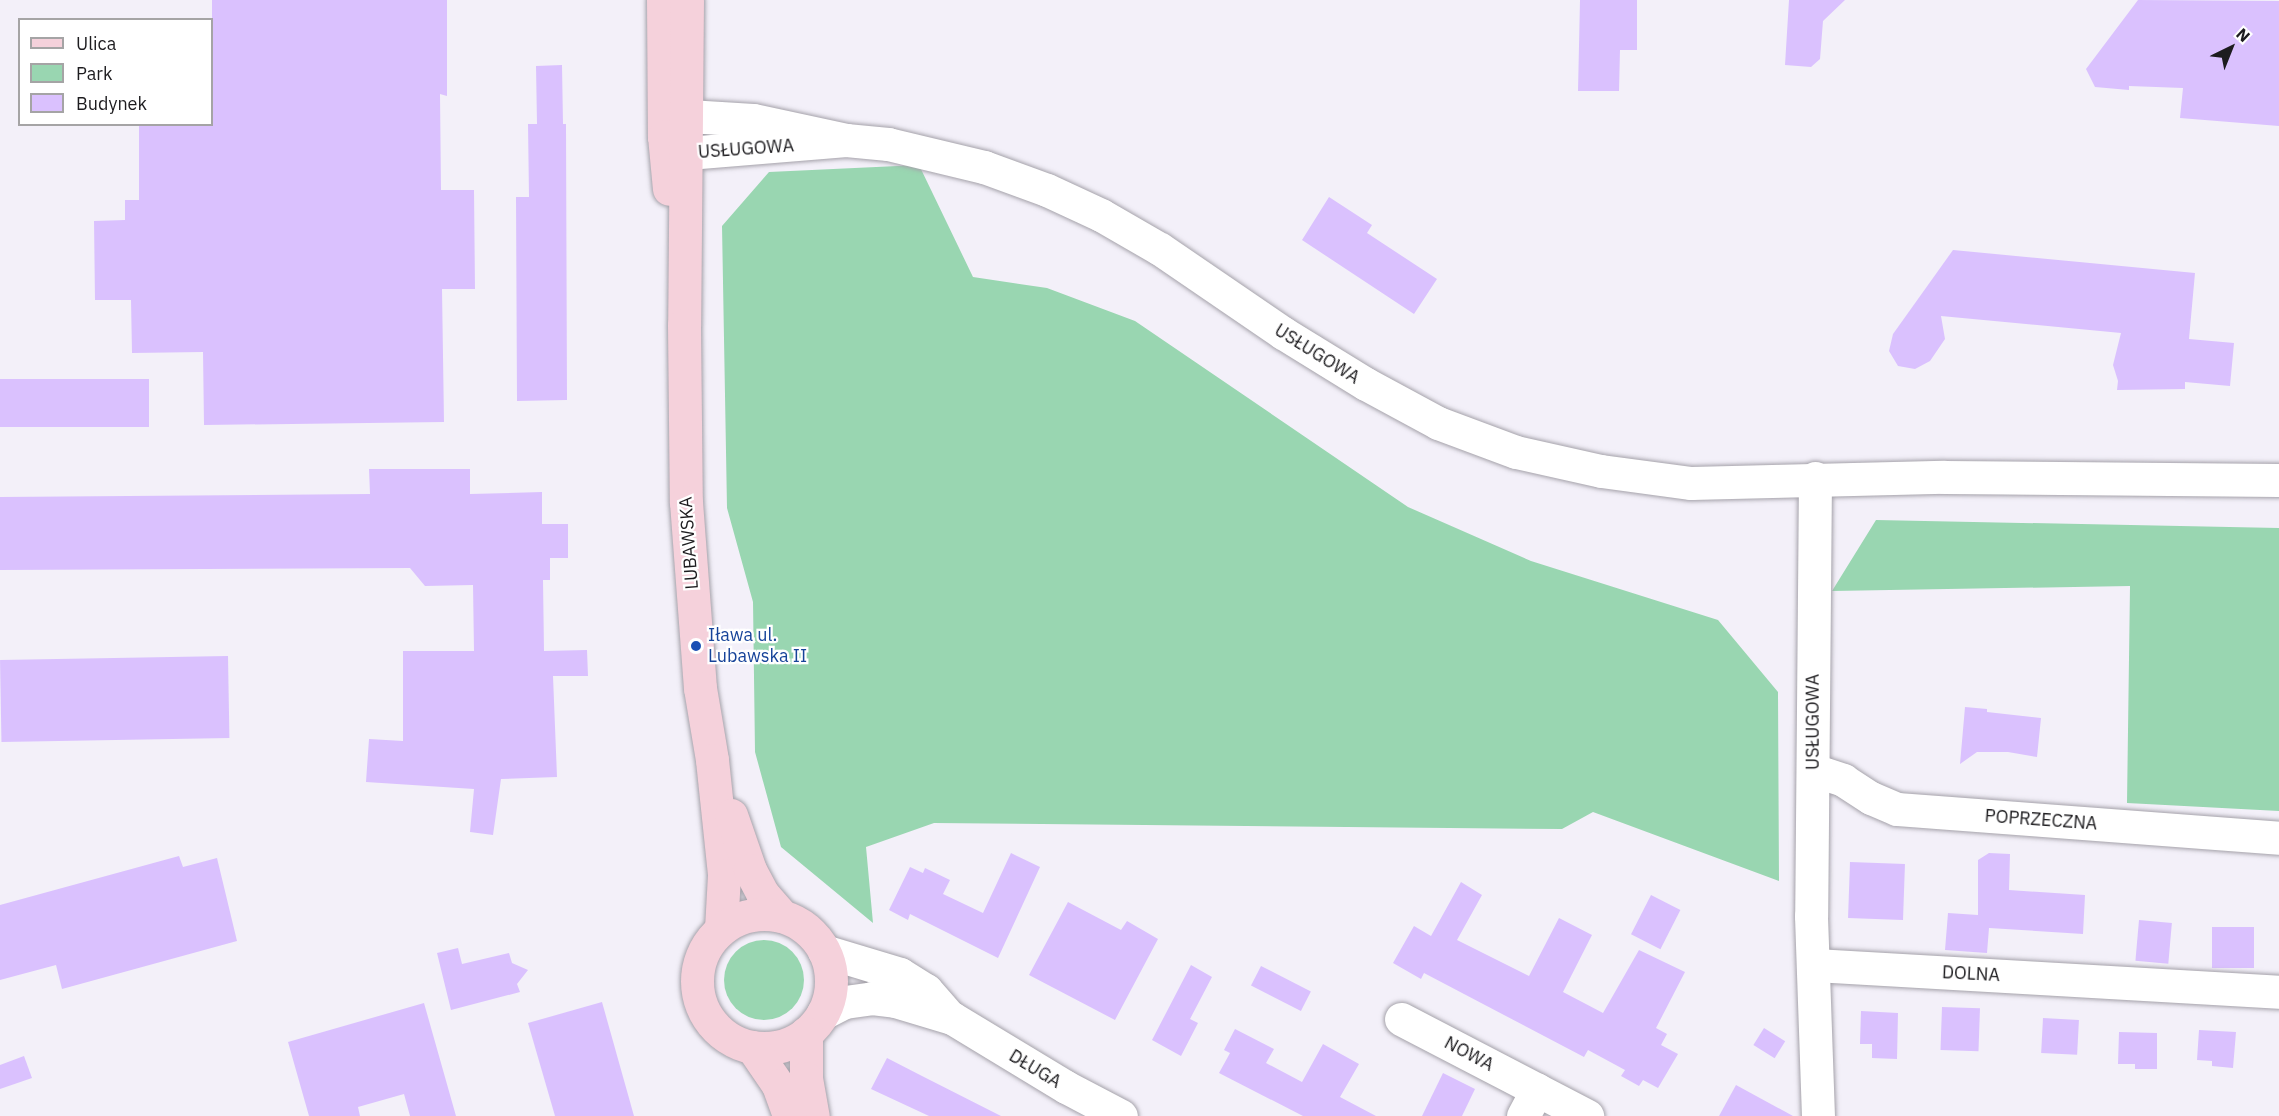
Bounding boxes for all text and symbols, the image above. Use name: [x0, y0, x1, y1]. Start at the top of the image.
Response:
legend: [18, 18, 213, 126]
north arrow: [2201, 18, 2261, 78]
text: N: [2232, 24, 2254, 46]
text: Ulica: [76, 32, 116, 55]
text: Park: [76, 62, 112, 85]
text: Budynek: [76, 92, 147, 115]
street label: USŁUGOWA: [697, 135, 795, 163]
street label: USŁUGOWA: [1270, 319, 1364, 389]
street label: LUBAWSKA: [675, 496, 703, 590]
place label: Iława ul. Lubawska II: [708, 625, 807, 668]
marker: Iława ul. Lubawska II: [689, 639, 703, 653]
street label: USŁUGOWA: [1802, 674, 1824, 770]
street label: POPRZECZNA: [1984, 805, 2098, 835]
street label: DOLNA: [1941, 962, 2001, 986]
street label: NOWA: [1441, 1032, 1497, 1076]
street label: DŁUGA: [1005, 1045, 1065, 1093]

